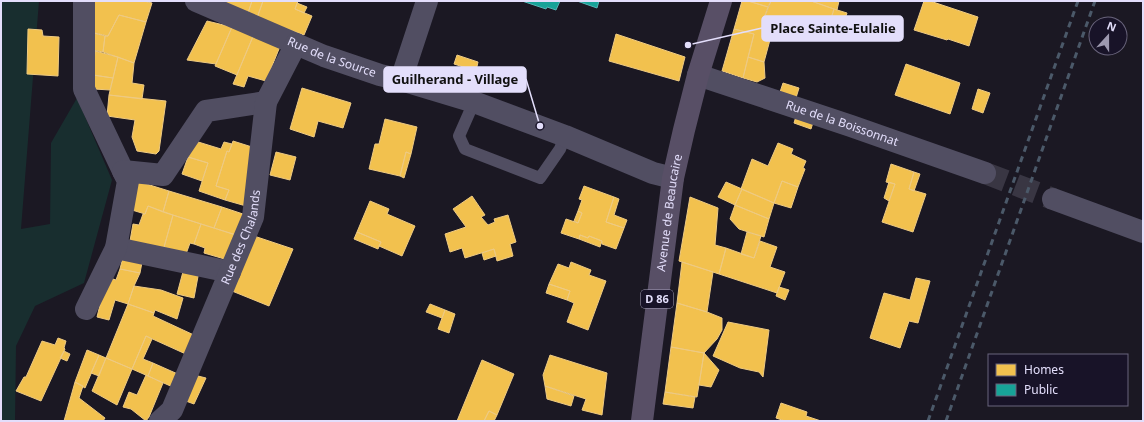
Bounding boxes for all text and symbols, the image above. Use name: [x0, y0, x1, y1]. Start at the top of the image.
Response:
callout: Place Sainte-Eulalie: [762, 16, 903, 41]
north arrow: [1088, 16, 1128, 56]
text: N: [1105, 18, 1119, 35]
text: Place Sainte-Eulalie: [770, 19, 896, 37]
street label: Rue de la Source: [285, 32, 379, 81]
callout: Guilherand - Village: [384, 67, 526, 92]
text: Guilherand - Village: [392, 70, 519, 88]
street label: Rue de la Boissonnat: [784, 96, 901, 150]
street label: Avenue de Beaucaire: [652, 152, 686, 272]
street label: Rue des Chalands: [217, 189, 264, 287]
road number: D 86: [641, 290, 673, 308]
legend: [988, 354, 1128, 406]
text: Homes: [1024, 361, 1064, 378]
text: Public: [1024, 381, 1058, 398]

